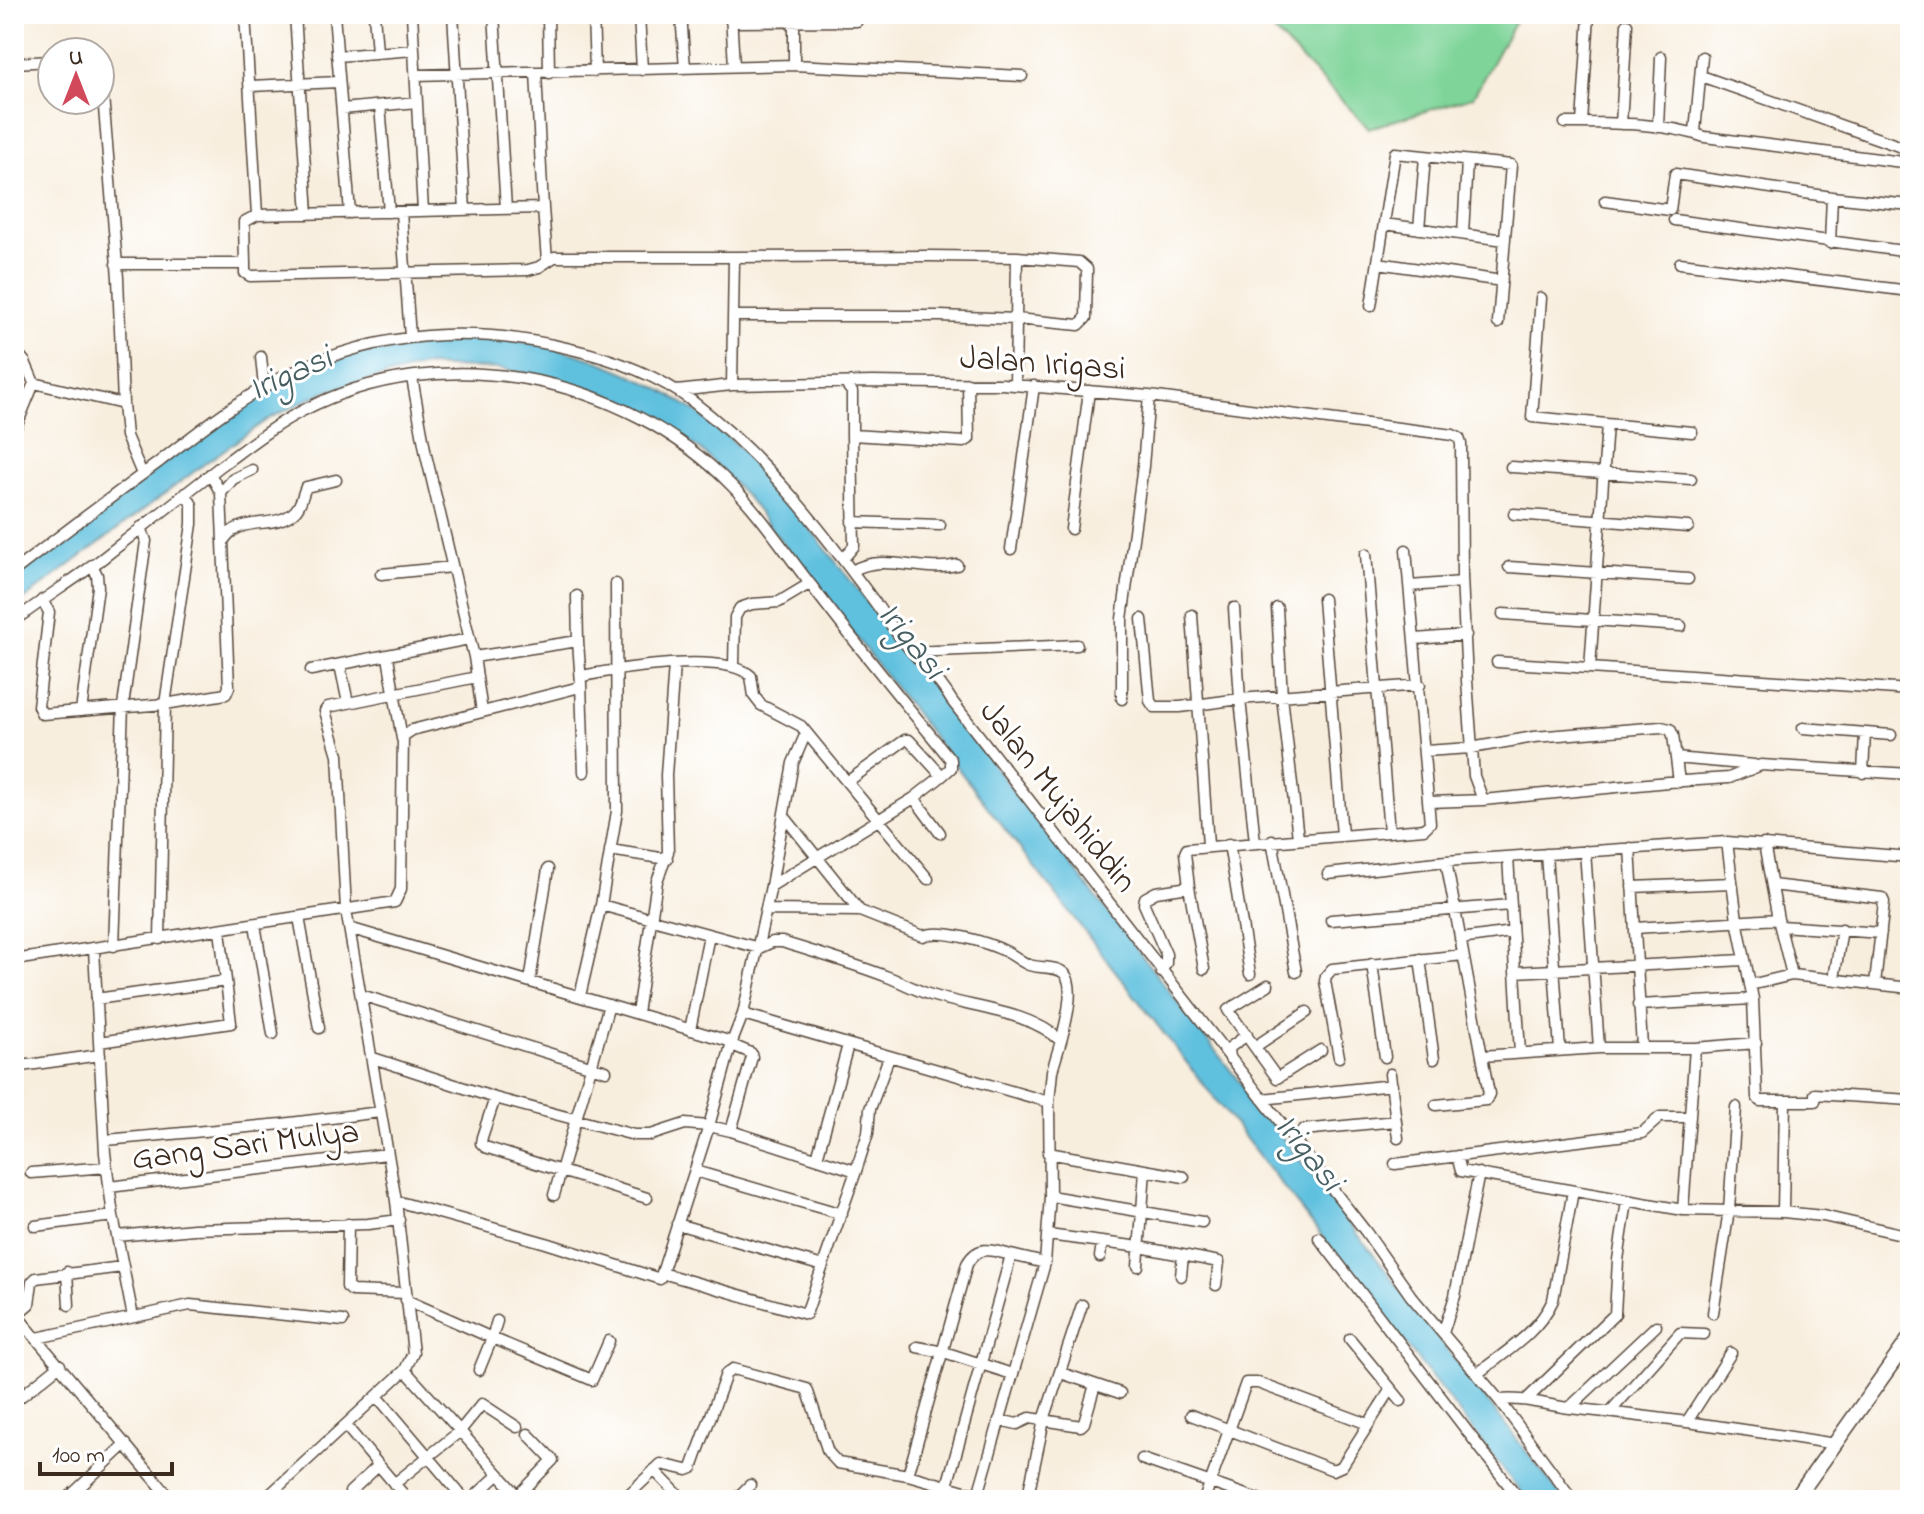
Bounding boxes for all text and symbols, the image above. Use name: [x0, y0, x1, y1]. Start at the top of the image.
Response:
north arrow: [36, 36, 116, 116]
text: U: [69, 43, 83, 75]
water label: Irigasi: [241, 332, 344, 417]
street label: Jalan Irigasi: [958, 334, 1127, 396]
water label: Irigasi: [863, 591, 960, 695]
street label: Jalan Mujahiddin: [965, 690, 1148, 905]
water label: Irigasi: [1260, 1103, 1357, 1207]
street label: Gang Sari Mulya: [129, 1108, 362, 1186]
scale bar: [40, 1426, 172, 1476]
text: 100 m: [52, 1439, 105, 1474]

